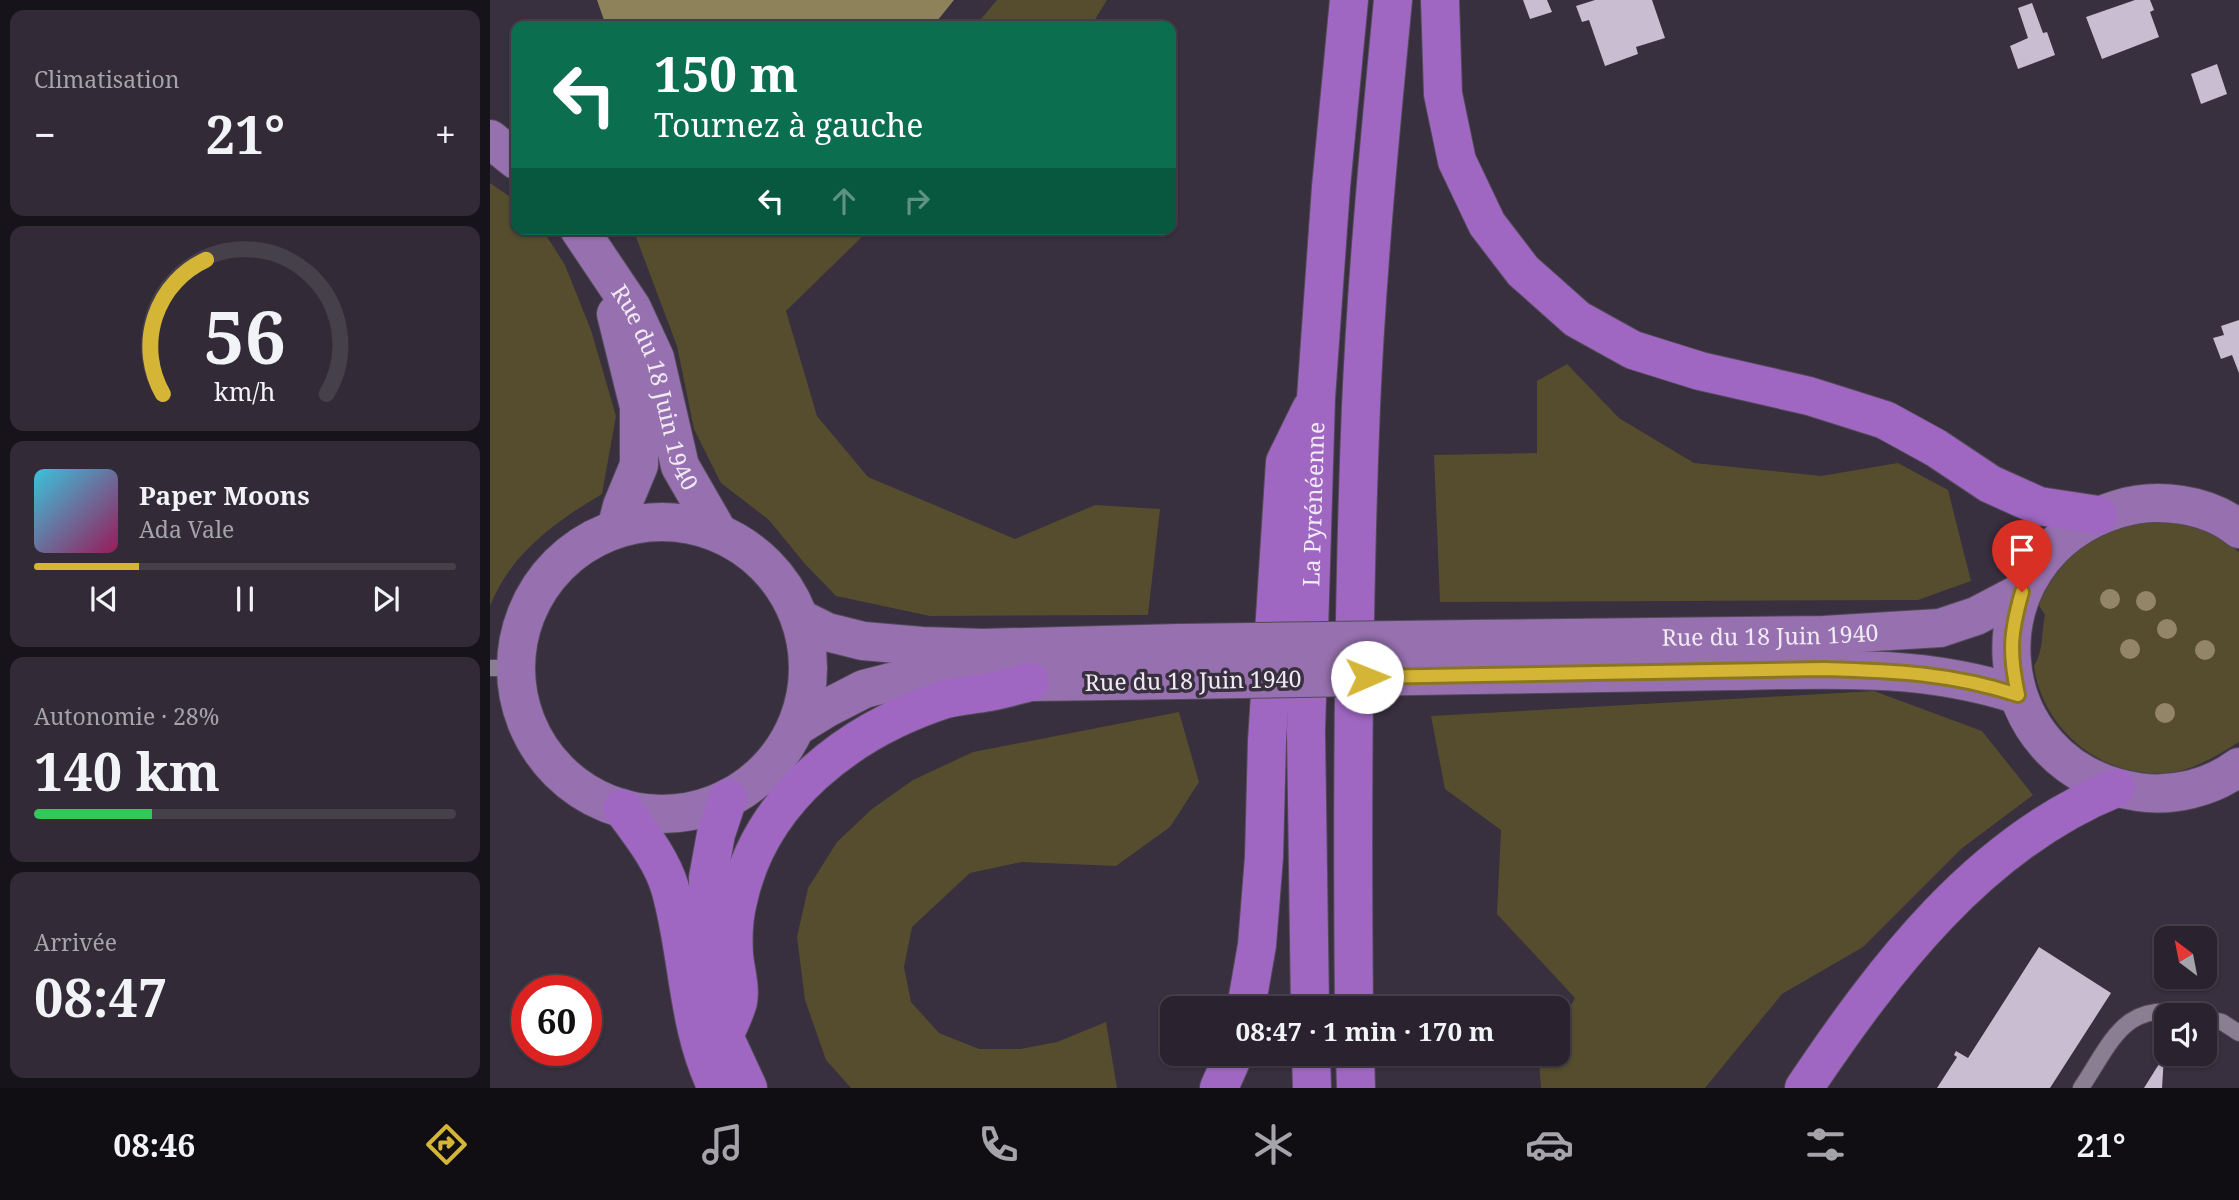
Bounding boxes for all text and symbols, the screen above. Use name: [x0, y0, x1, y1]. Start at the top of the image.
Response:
text: 150 m: [654, 40, 798, 106]
icon: left: [539, 49, 630, 140]
text: Climatisation: [34, 63, 180, 95]
text: 21°: [206, 98, 285, 169]
text: Tournez à gauche: [654, 103, 923, 146]
text: −: [34, 108, 56, 160]
text: +: [435, 108, 456, 160]
icon: left: [752, 182, 790, 220]
icon: ahead: [825, 182, 863, 220]
icon: right: [898, 182, 936, 220]
street label: Rue du 18 Juin 1940: [604, 278, 707, 496]
text: 56: [204, 287, 286, 386]
text: km/h: [214, 374, 276, 408]
street label: La Pyrénéenne: [1294, 421, 1331, 587]
text: Paper Moons: [139, 477, 310, 513]
text: Ada Vale: [139, 513, 234, 545]
pin: [1992, 520, 2052, 592]
icon: arrive: [2003, 531, 2041, 569]
icon: previous: [85, 580, 123, 618]
icon: pause: [226, 580, 264, 618]
icon: next: [367, 580, 405, 618]
street label: Rue du 18 Juin 1940: [1661, 616, 1879, 653]
position arrow: [1330, 640, 1404, 714]
street label: Rue du 18 Juin 1940: [1084, 662, 1302, 698]
text: Autonomie · 28%: [34, 700, 219, 732]
text: 140 km: [34, 735, 220, 806]
text: Arrivée: [34, 926, 117, 958]
north arrow: [2154, 926, 2217, 989]
map controls: [2154, 926, 2217, 1066]
text: 08:47: [34, 961, 167, 1032]
speed limit sign: 60: [511, 975, 602, 1066]
button: sound: [2154, 1003, 2217, 1066]
text: 08:47 · 1 min · 170 m: [1235, 1013, 1495, 1049]
icon: directions: [422, 1120, 471, 1169]
icon: music: [698, 1120, 747, 1169]
icon: phone: [974, 1120, 1023, 1169]
icon: climate: [1249, 1120, 1298, 1169]
icon: car: [1525, 1120, 1574, 1169]
icon: filters: [1801, 1120, 1850, 1169]
text: 08:46: [113, 1123, 195, 1166]
text: 21°: [2077, 1123, 2126, 1166]

